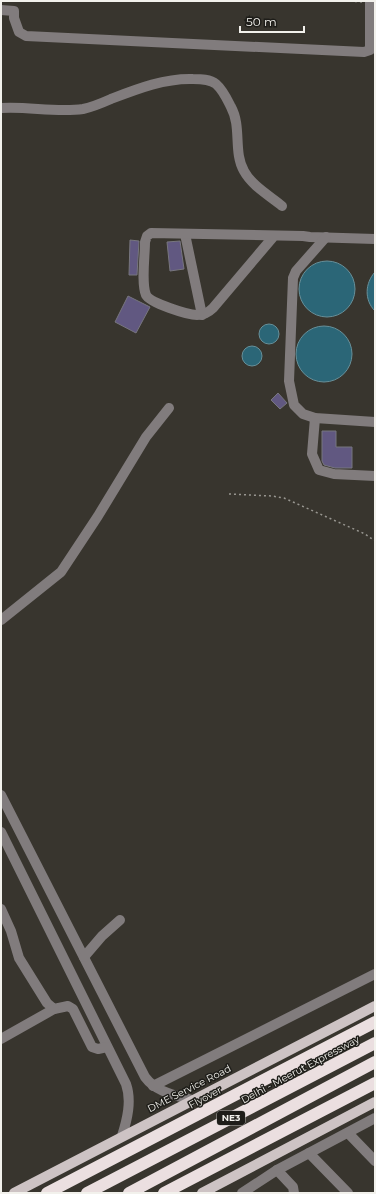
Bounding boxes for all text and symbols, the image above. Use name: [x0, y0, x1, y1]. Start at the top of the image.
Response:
scale bar: [240, 8, 304, 34]
text: 50 m: [246, 14, 277, 29]
street label: Delhi - Meerut Expressway: [239, 1032, 362, 1106]
street label: DME Service Road: [145, 1062, 233, 1115]
street label: Flyover: [186, 1083, 224, 1112]
road number: NE3: [217, 1111, 245, 1125]

